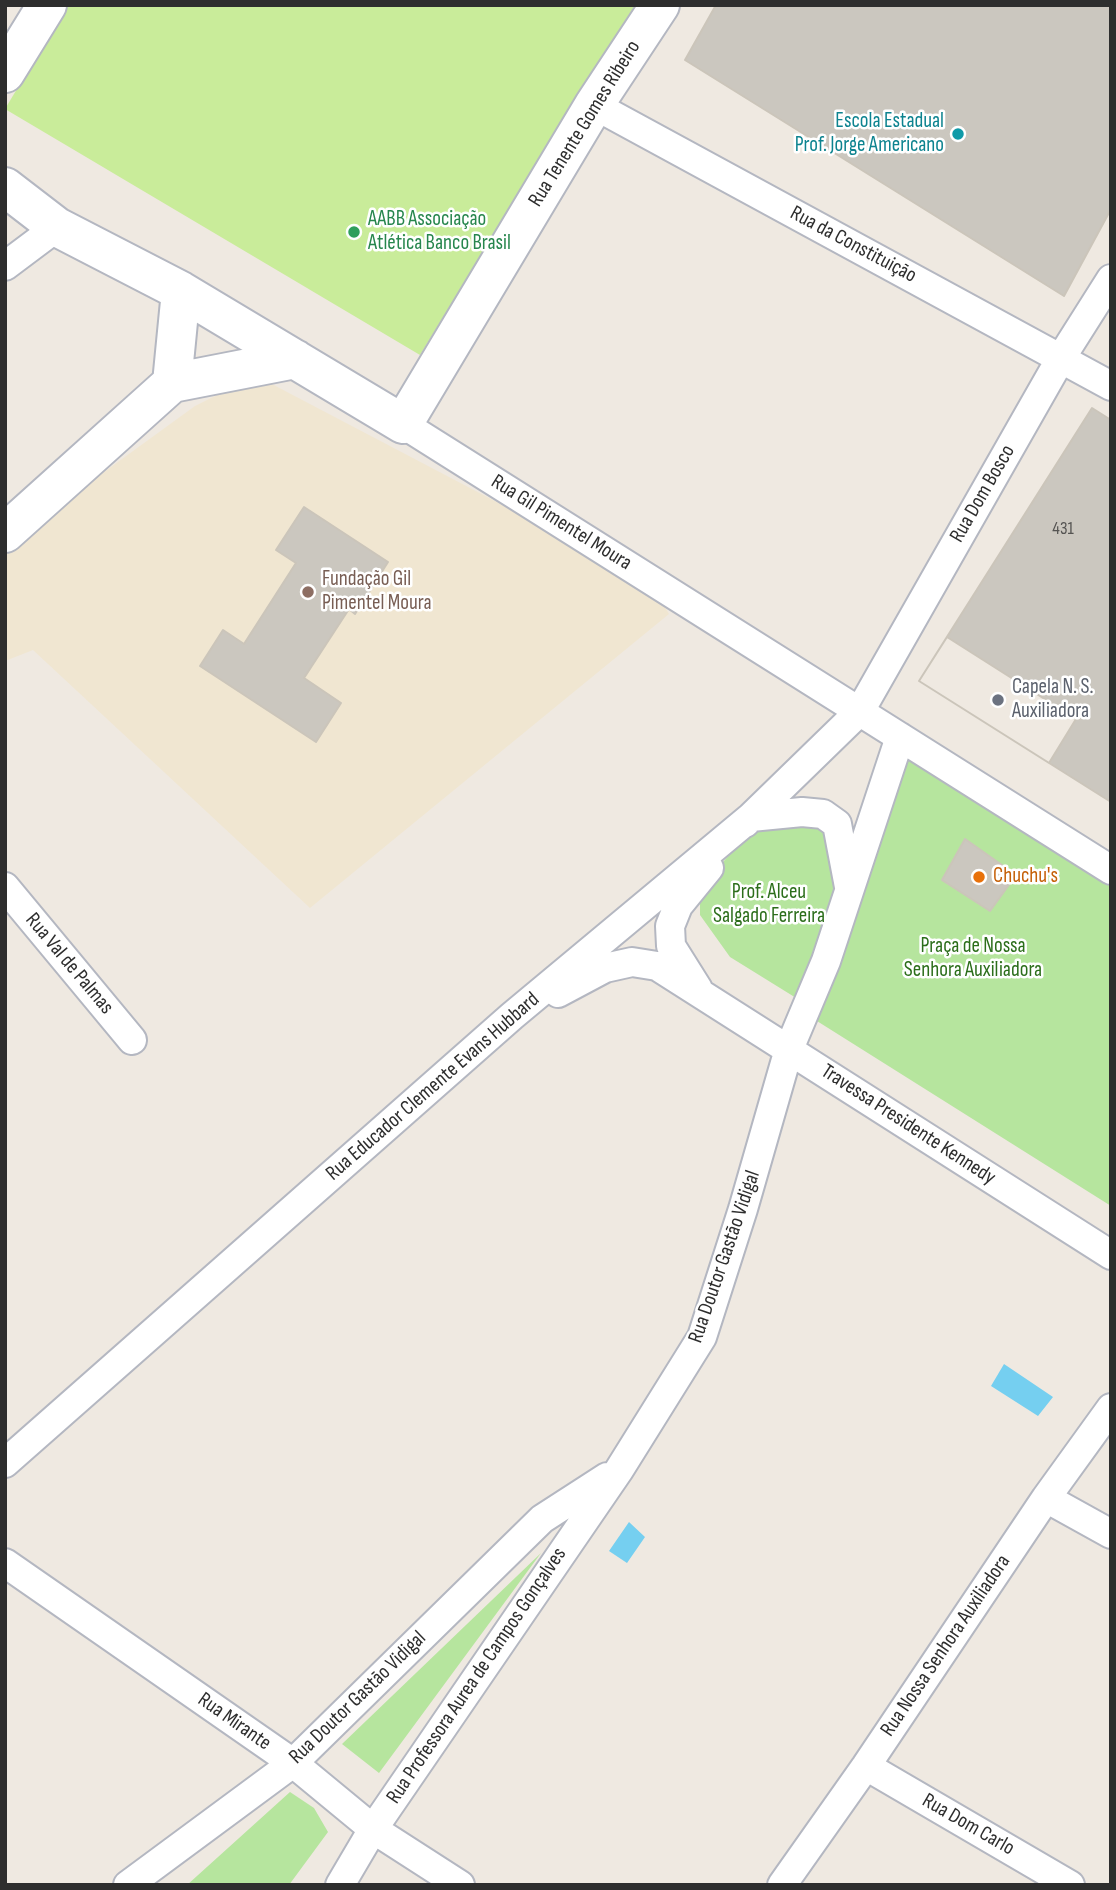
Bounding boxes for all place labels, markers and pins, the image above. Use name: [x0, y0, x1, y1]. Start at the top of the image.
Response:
place label: Escola Estadual Prof. Jorge Americano: [795, 109, 944, 159]
marker: Escola Estadual Prof. Jorge Americano: [950, 126, 966, 142]
place label: AABB Associação Atlética Banco Brasil: [368, 207, 511, 257]
marker: AABB Associação Atlética Banco Brasil: [346, 224, 362, 240]
place label: Fundação Gil Pimentel Moura: [322, 567, 431, 617]
marker: Fundação Gil Pimentel Moura: [300, 584, 316, 600]
place label: Capela N. S. Auxiliadora: [1012, 675, 1093, 725]
marker: Capela N. S. Auxiliadora: [990, 692, 1006, 708]
place label: Chuchu's: [993, 864, 1058, 890]
marker: Chuchu's: [971, 869, 987, 885]

